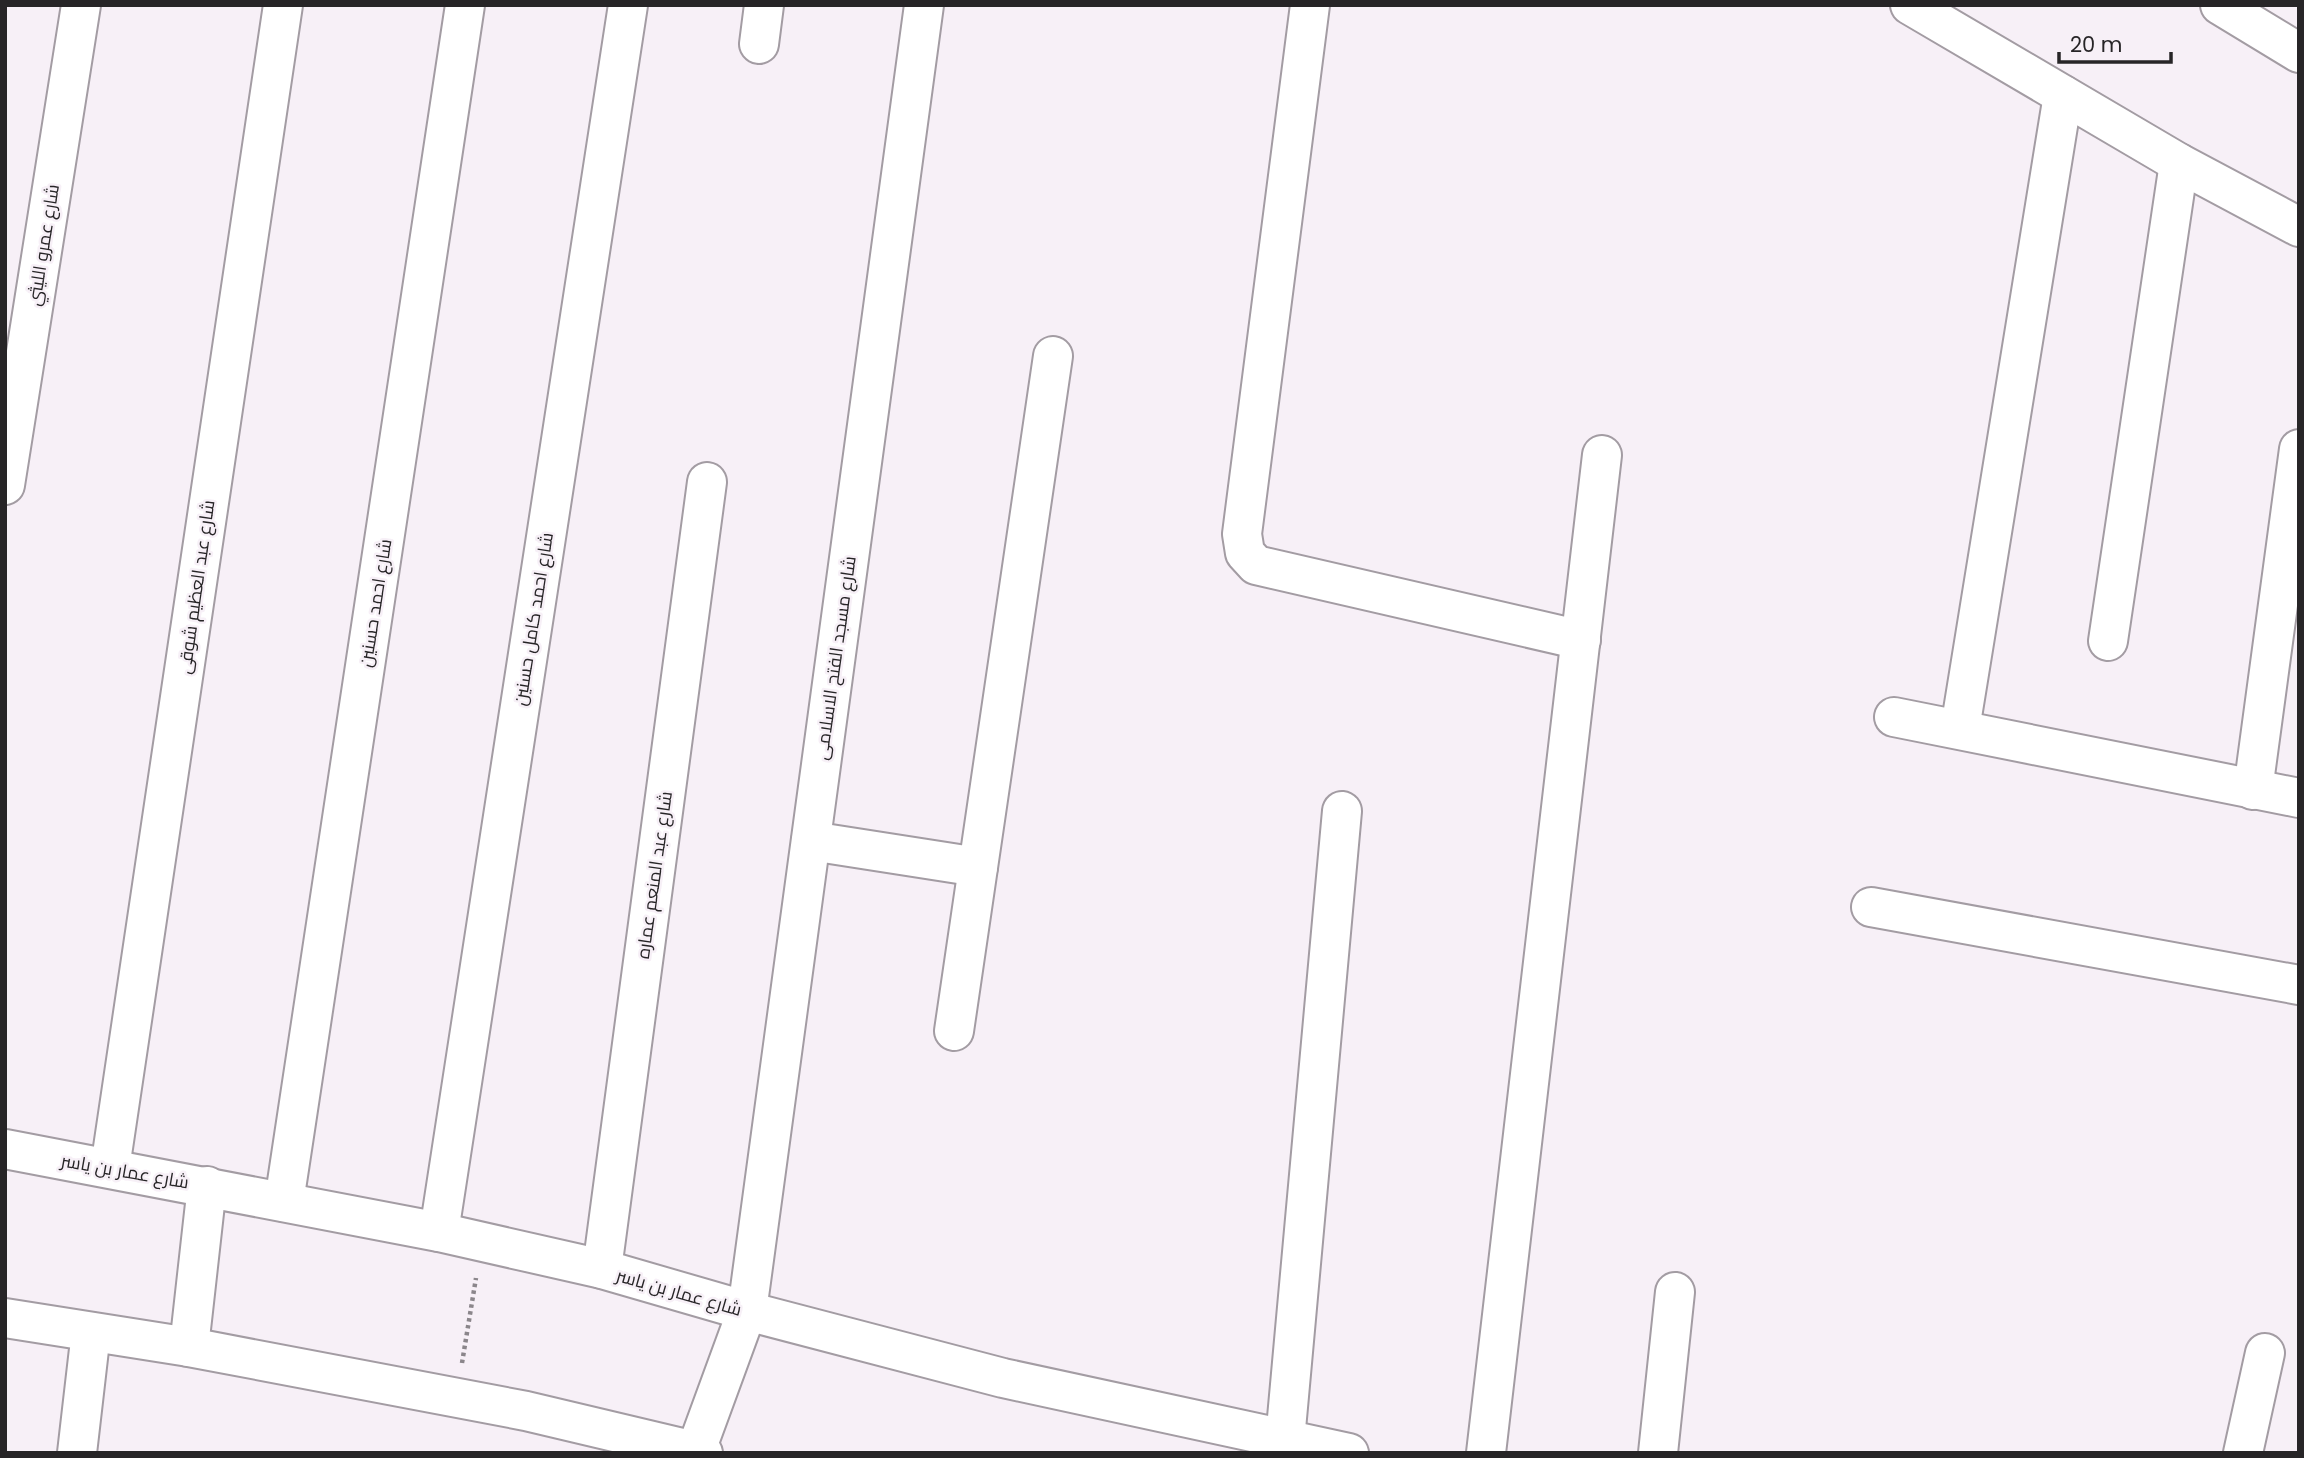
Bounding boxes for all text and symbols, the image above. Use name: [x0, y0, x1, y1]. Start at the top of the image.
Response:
scale bar: [2059, 21, 2171, 65]
text: 20 m: [2070, 30, 2123, 59]
street label: شارع عمرو الليثي: [21, 182, 67, 308]
street label: شارع عبد العظيم شوقى: [171, 498, 221, 676]
street label: شارع احمد كامل حسنين: [507, 531, 559, 707]
street label: شارع احمد حسنين: [353, 537, 397, 669]
street label: شارع مسجد الفتح الاسلامى: [808, 554, 862, 762]
street label: شارع عبد المنعم عماره: [630, 790, 678, 960]
street label: شارع عمار بن ياسر: [58, 1147, 191, 1195]
street label: شارع عمار بن ياسر: [612, 1262, 745, 1322]

